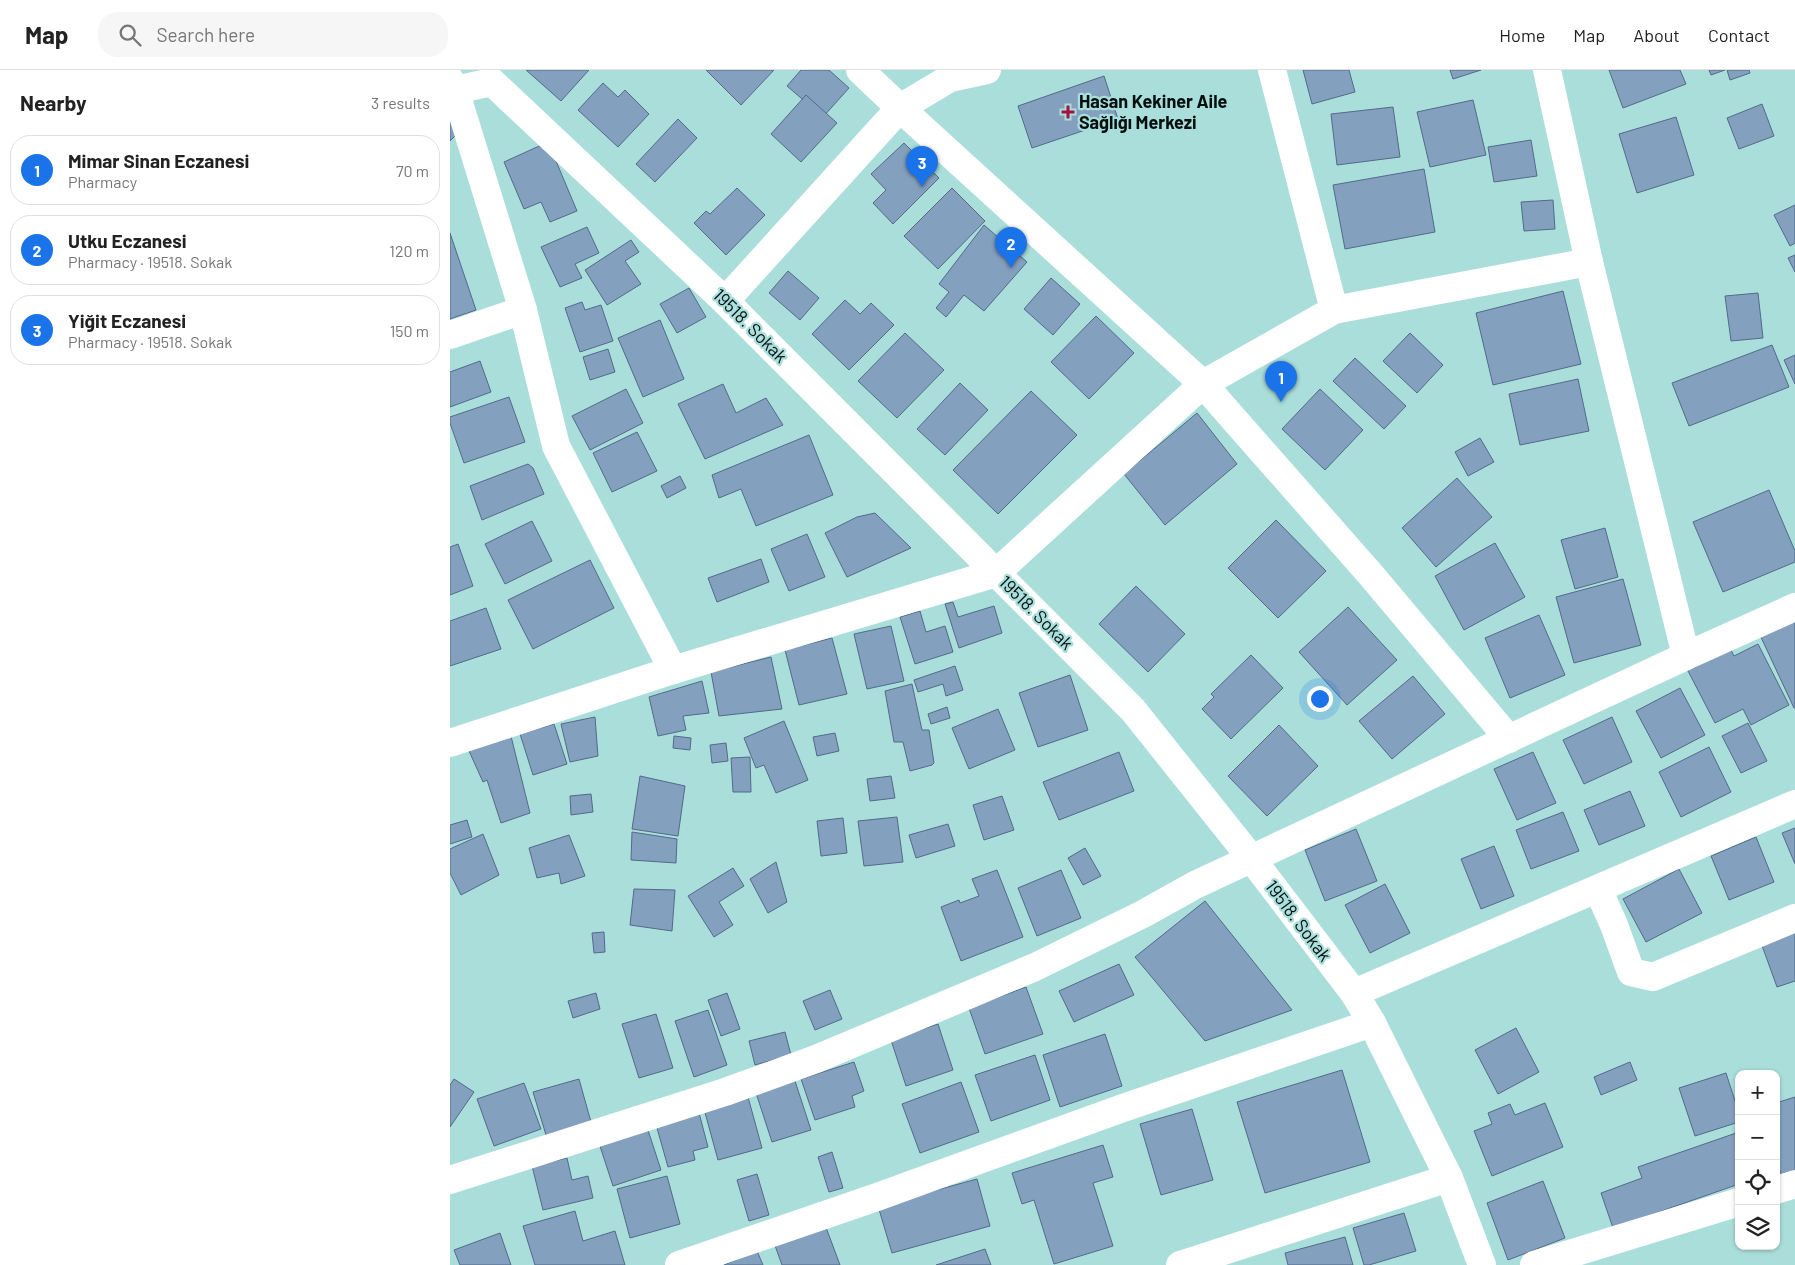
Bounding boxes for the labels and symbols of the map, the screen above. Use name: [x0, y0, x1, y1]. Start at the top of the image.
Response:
place label: Hasan Kekiner Aile Sağlığı Merkezi: [1079, 90, 1228, 133]
marker: Hasan Kekiner Aile Sağlığı Merkezi: [1061, 105, 1075, 119]
pin: 3: [906, 146, 938, 187]
pin: 2: [995, 227, 1027, 268]
street label: 19518. Sokak: [709, 284, 792, 367]
pin: 1: [1265, 361, 1297, 402]
street label: 19518. Sokak: [995, 571, 1078, 654]
your location: [1307, 686, 1333, 712]
street label: 19518. Sokak: [1261, 875, 1337, 965]

